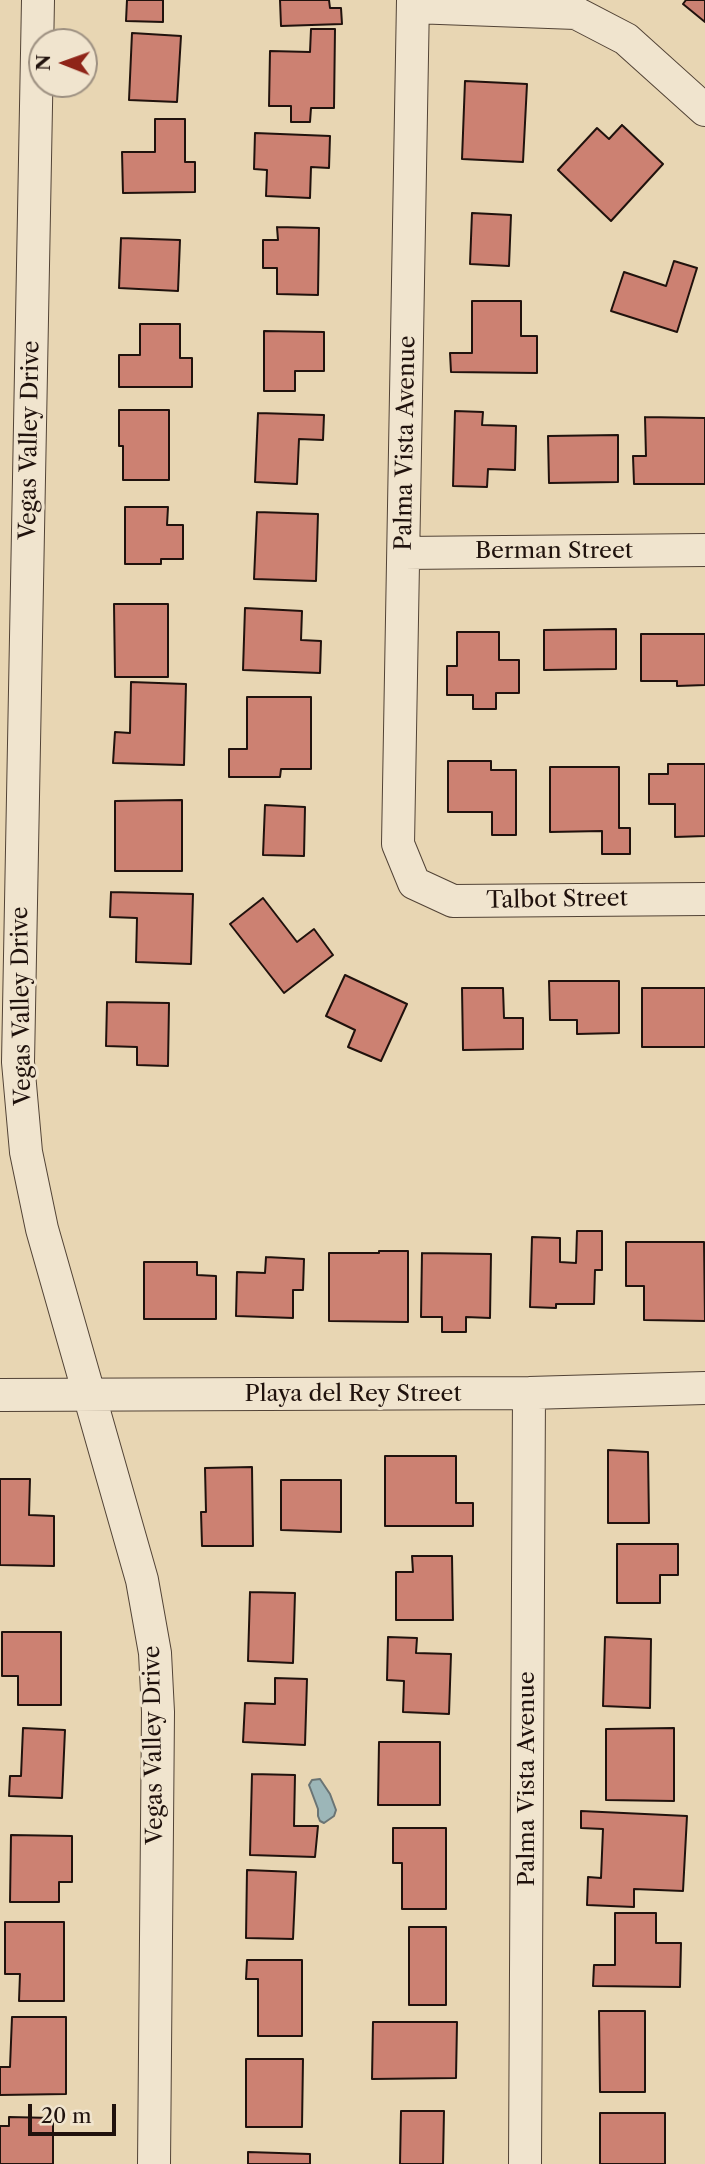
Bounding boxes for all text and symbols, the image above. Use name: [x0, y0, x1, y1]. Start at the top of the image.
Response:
north arrow: [28, 28, 98, 98]
text: N: [32, 54, 55, 71]
street label: Palma Vista Avenue: [390, 335, 422, 551]
street label: Vegas Valley Drive: [14, 340, 46, 540]
street label: Berman Street: [475, 537, 633, 565]
street label: Talbot Street: [486, 885, 628, 915]
street label: Vegas Valley Drive: [6, 906, 38, 1106]
street label: Playa del Rey Street: [244, 1380, 462, 1408]
street label: Vegas Valley Drive: [138, 1645, 170, 1845]
street label: Palma Vista Avenue: [513, 1671, 541, 1887]
scale bar: [32, 2090, 119, 2134]
text: 20 m: [41, 2103, 92, 2128]

